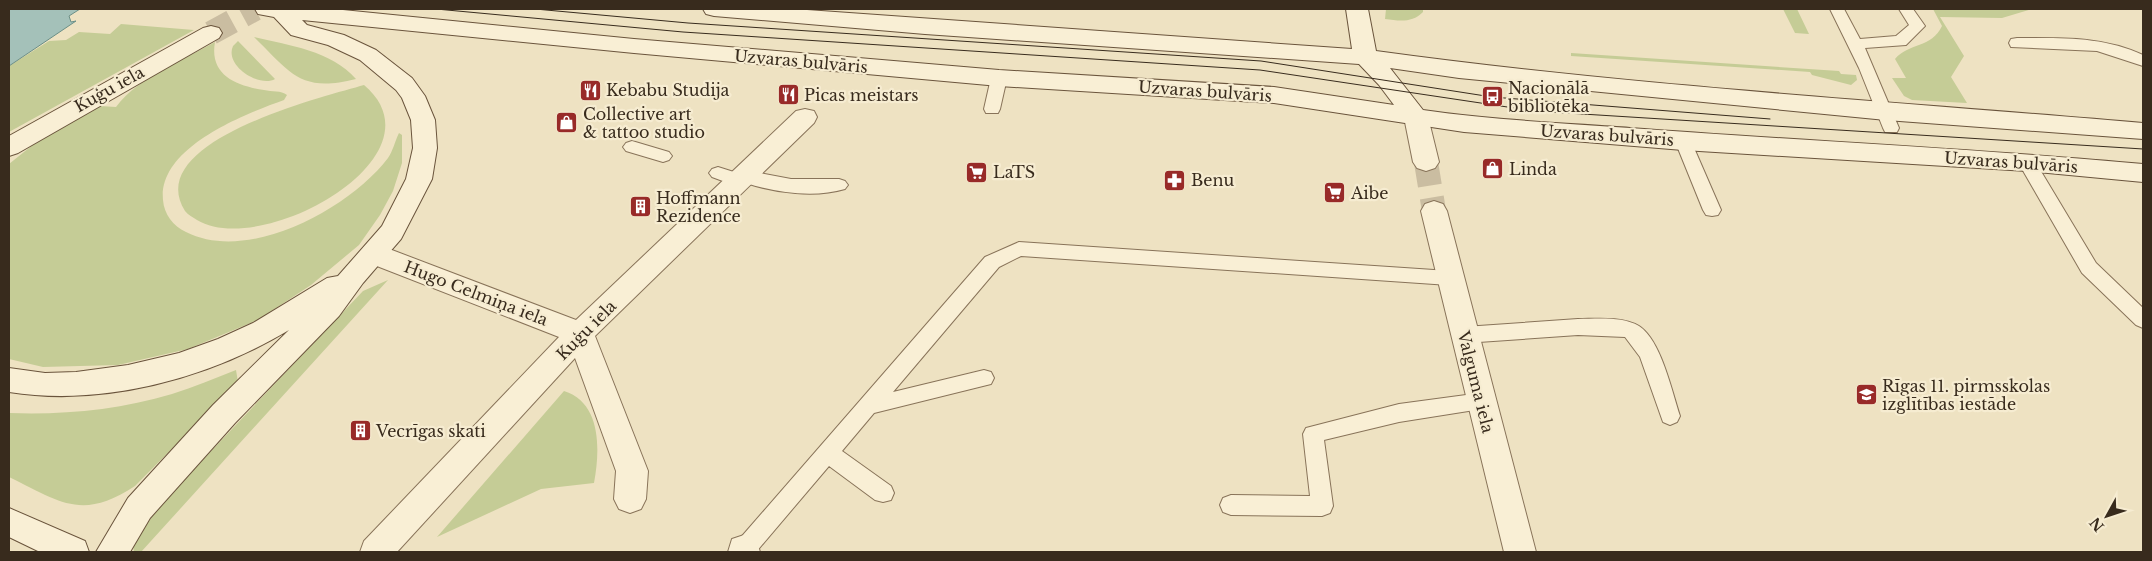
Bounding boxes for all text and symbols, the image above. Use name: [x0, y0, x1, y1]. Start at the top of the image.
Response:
street label: Uzvaras bulvāris: [733, 45, 869, 77]
street label: Kuģu iela: [71, 62, 147, 116]
street label: Uzvaras bulvāris: [1137, 76, 1273, 106]
restaurant icon: Kebabu Studija: [578, 78, 602, 102]
place label: Nacionālā bibliotēka: [1507, 78, 1590, 116]
place label: Kebabu Studija: [606, 80, 730, 100]
restaurant icon: Picas meistars: [776, 83, 800, 107]
place label: Picas meistars: [804, 85, 919, 105]
bus stop icon: Nacionālā bibliotēka: [1480, 85, 1504, 109]
place label: Collective art & tattoo studio: [583, 104, 705, 142]
shop icon: Collective art & tattoo studio: [555, 111, 579, 135]
street label: Uzvaras bulvāris: [1539, 120, 1675, 150]
street label: Uzvaras bulvāris: [1943, 147, 2079, 177]
shop icon: Linda: [1481, 157, 1505, 181]
place label: Linda: [1509, 159, 1557, 179]
supermarket icon: LaTS: [965, 160, 989, 184]
place label: LaTS: [993, 162, 1035, 182]
pharmacy icon: Benu: [1163, 168, 1187, 192]
place label: Benu: [1191, 170, 1234, 190]
supermarket icon: Aibe: [1323, 181, 1347, 205]
place label: Aibe: [1350, 183, 1388, 203]
place label: Hoffmann Rezidence: [656, 188, 741, 226]
building icon: Hoffmann Rezidence: [628, 195, 652, 219]
street label: Hugo Celmiņa iela: [401, 256, 551, 331]
street label: Kuģu iela: [552, 296, 620, 364]
street label: Valguma iela: [1453, 328, 1498, 435]
place label: Rīgas 11. pirmsskolas izglītības iestāde: [1882, 376, 2050, 414]
school or university icon: Rīgas 11. pirmsskolas izglītības iestāde: [1854, 383, 1878, 407]
building icon: Vecrīgas skati: [348, 419, 372, 443]
place label: Vecrīgas skati: [375, 421, 486, 441]
north arrow: [2082, 491, 2132, 541]
text: N: [2086, 514, 2108, 535]

